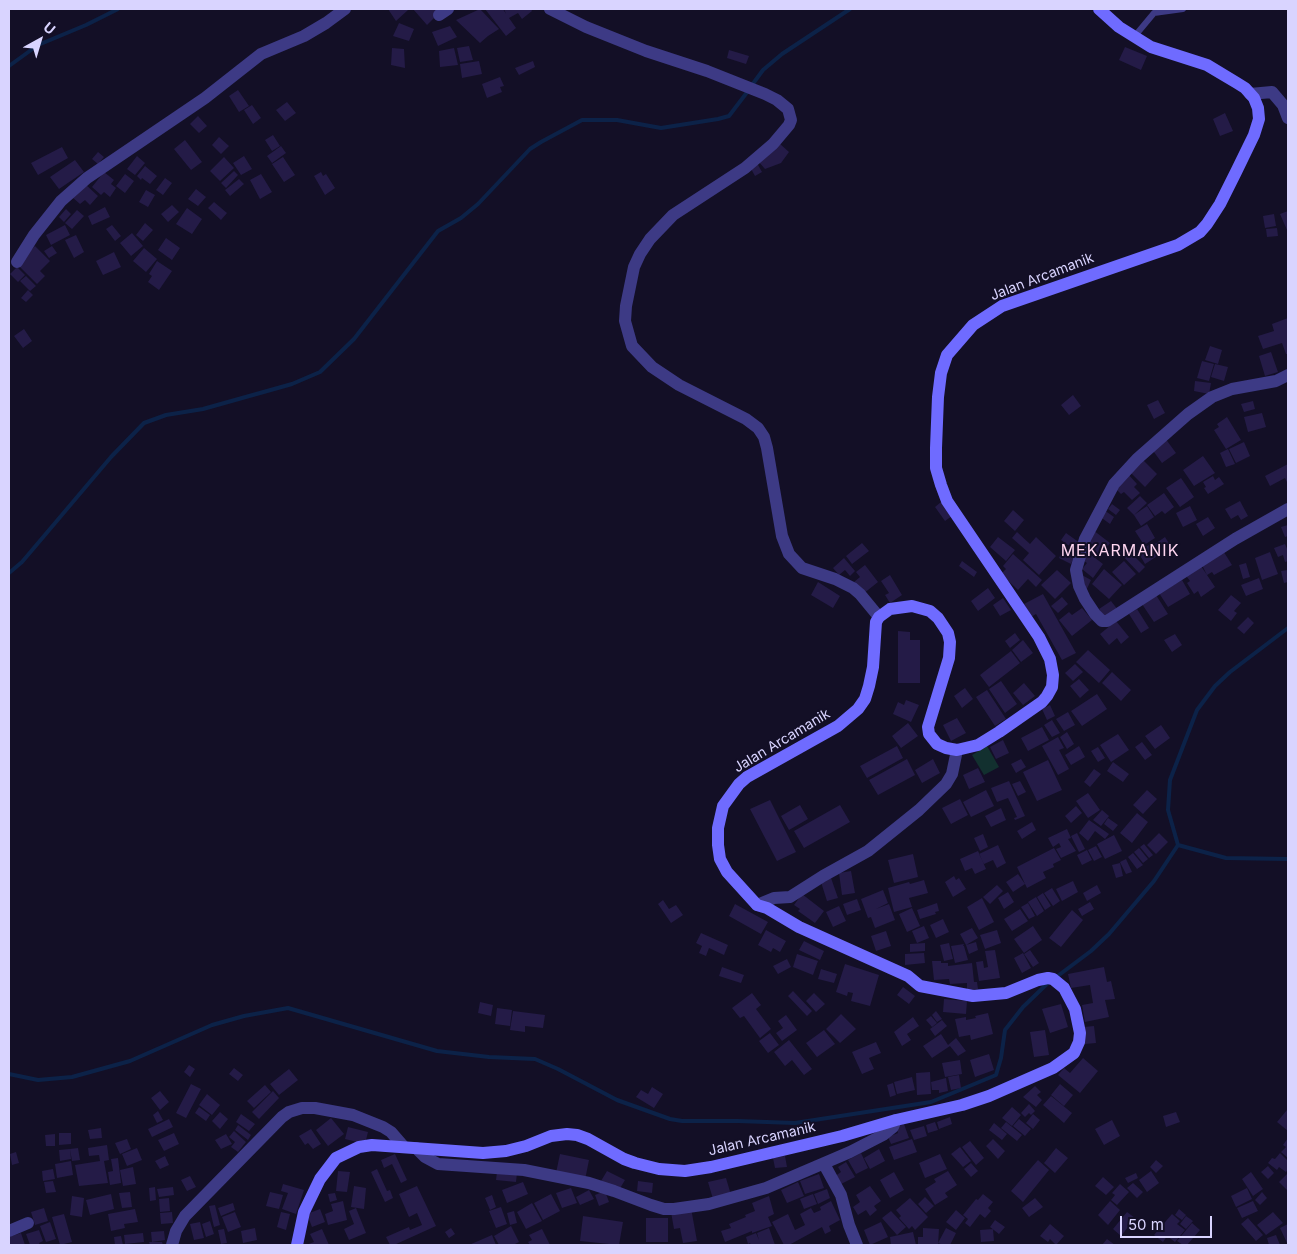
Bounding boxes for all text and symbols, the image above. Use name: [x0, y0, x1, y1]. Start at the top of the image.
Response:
north arrow: [15, 15, 65, 65]
text: U: [40, 18, 59, 38]
street label: Jalan Arcamanik: [988, 250, 1096, 304]
district label: MEKARMANIK: [1059, 541, 1181, 561]
street label: Jalan Arcamanik: [731, 706, 833, 776]
street label: Jalan Arcamanik: [707, 1119, 817, 1159]
scale bar: [1122, 1206, 1214, 1238]
text: 50 m: [1128, 1215, 1164, 1234]

